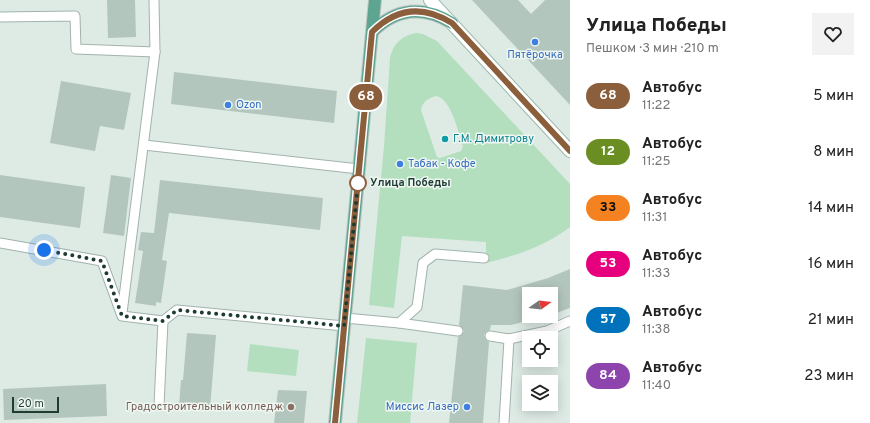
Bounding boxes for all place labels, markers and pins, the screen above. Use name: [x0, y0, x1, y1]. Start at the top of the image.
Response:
marker: Пятёрочка: [530, 37, 540, 47]
place label: Пятёрочка: [507, 48, 563, 62]
place label: Ozon: [236, 98, 262, 112]
marker: Ozon: [223, 100, 233, 110]
place label: Г.М. Димитрову: [453, 132, 534, 146]
marker: Г.М. Димитрову: [440, 134, 450, 144]
place label: Табак - Кофе: [408, 157, 476, 171]
marker: Табак - Кофе: [395, 159, 405, 169]
marker: Улица Победы: [349, 174, 367, 192]
place label: Улица Победы: [370, 176, 451, 190]
place label: Градостроительный колледж: [126, 400, 283, 414]
place label: Миссис Лазер: [386, 400, 459, 414]
marker: Градостроительный колледж: [286, 402, 296, 412]
marker: Миссис Лазер: [462, 402, 472, 412]

